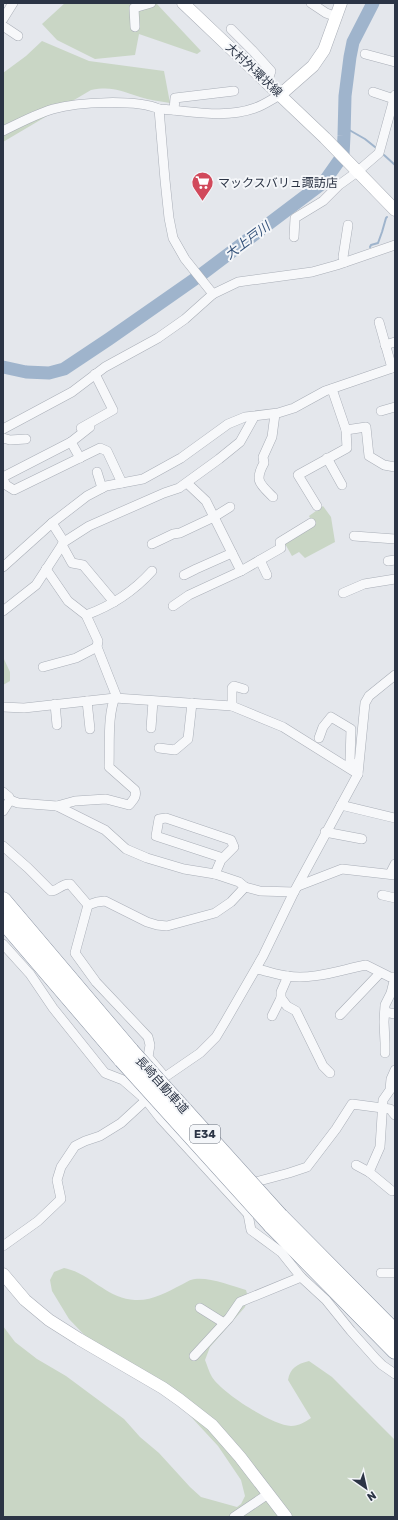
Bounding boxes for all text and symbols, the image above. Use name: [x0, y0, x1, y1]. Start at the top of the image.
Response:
street label: 大村外環状線: [223, 40, 285, 100]
supermarket icon: マックスバリュ諏訪店: [190, 170, 216, 203]
place label: マックスバリュ諏訪店: [218, 176, 338, 190]
water label: 大上戸川: [222, 218, 274, 262]
street label: 長崎自動車道: [133, 1054, 191, 1116]
road number: E34: [190, 1125, 220, 1143]
north arrow: [346, 1468, 386, 1508]
text: N: [364, 1488, 378, 1504]

